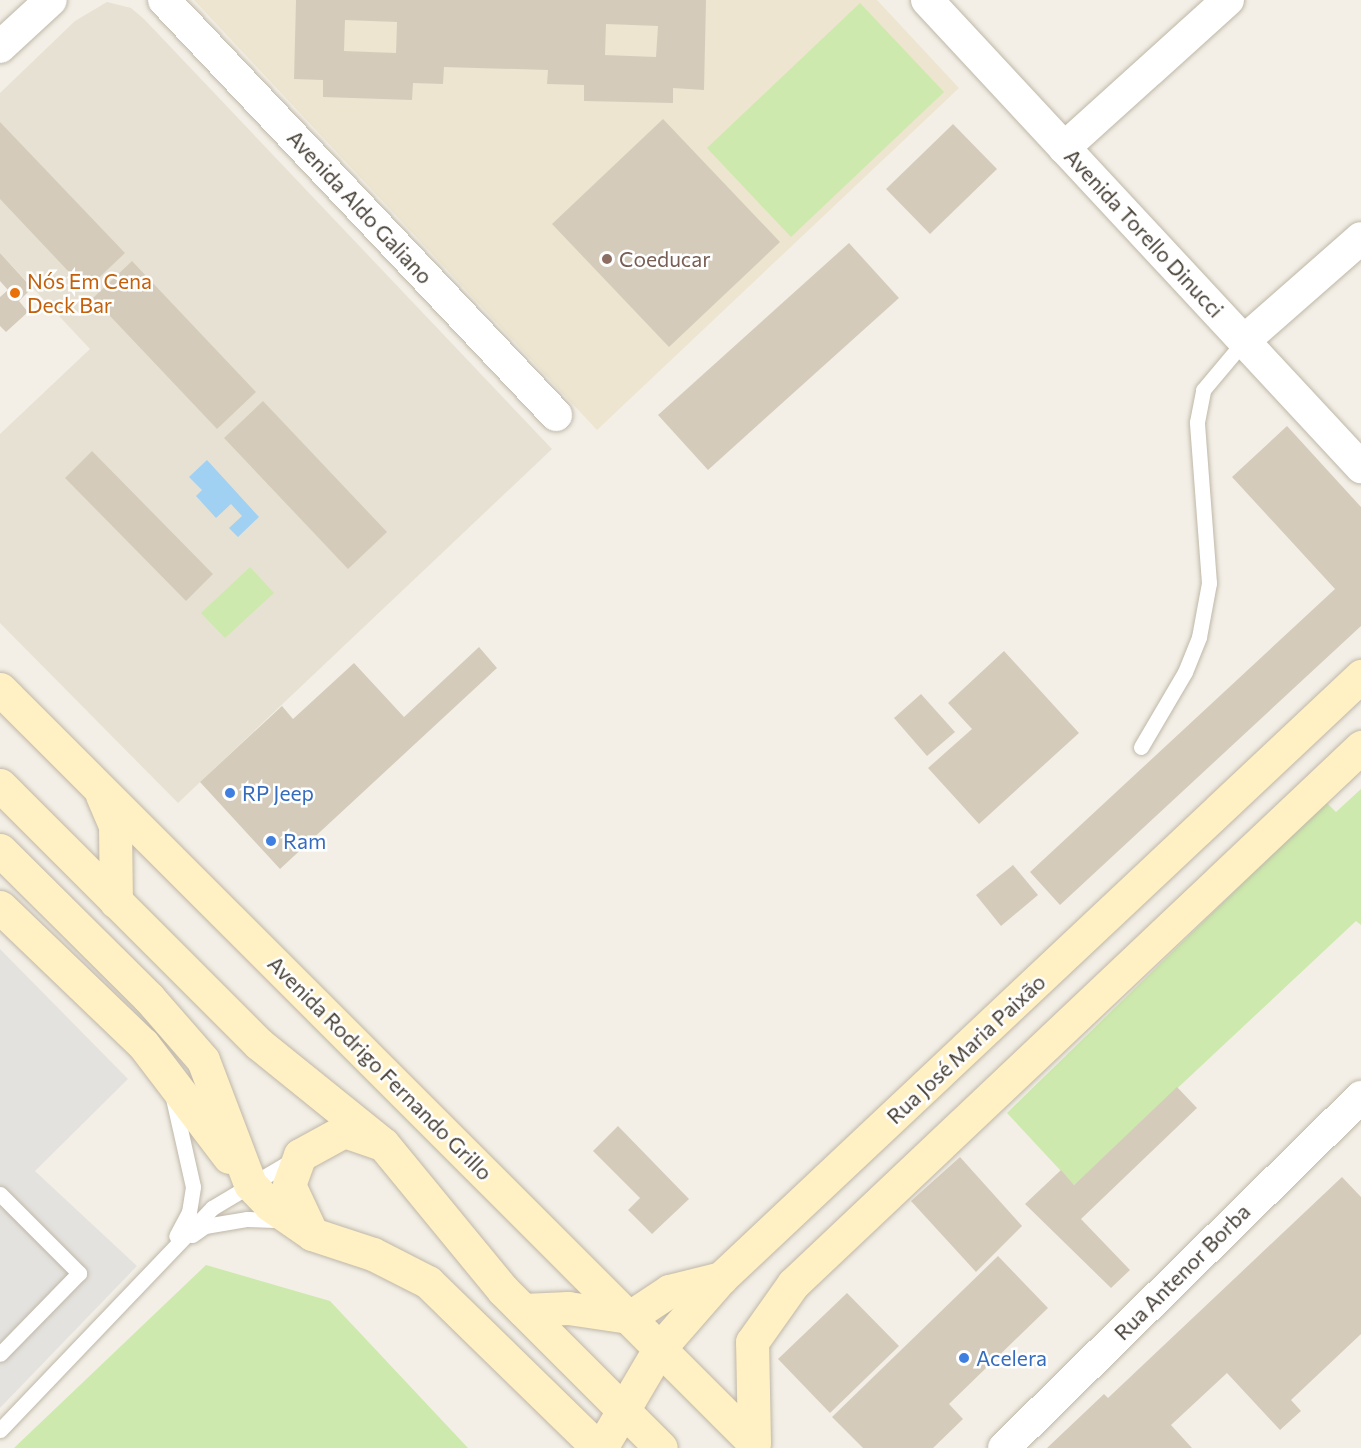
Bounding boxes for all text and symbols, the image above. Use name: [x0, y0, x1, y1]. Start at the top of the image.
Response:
street label: Avenida Aldo Galiano: [282, 125, 438, 289]
street label: Avenida Torello Dinucci: [1059, 144, 1229, 322]
place label: Coeducar: [619, 246, 711, 272]
marker: Coeducar: [600, 252, 614, 266]
place label: Nós Em Cena Deck Bar: [27, 268, 152, 318]
marker: Nós Em Cena Deck Bar: [8, 286, 22, 300]
place label: RP Jeep: [242, 780, 314, 806]
marker: RP Jeep: [223, 786, 237, 800]
place label: Ram: [283, 828, 326, 854]
marker: Ram: [264, 834, 278, 848]
street label: Avenida Rodrigo Fernando Grillo: [263, 951, 497, 1185]
street label: Rua José Maria Paixão: [881, 969, 1051, 1129]
street label: Rua Antenor Borba: [1109, 1199, 1255, 1345]
place label: Acelera: [976, 1345, 1047, 1371]
marker: Acelera: [957, 1351, 971, 1365]

